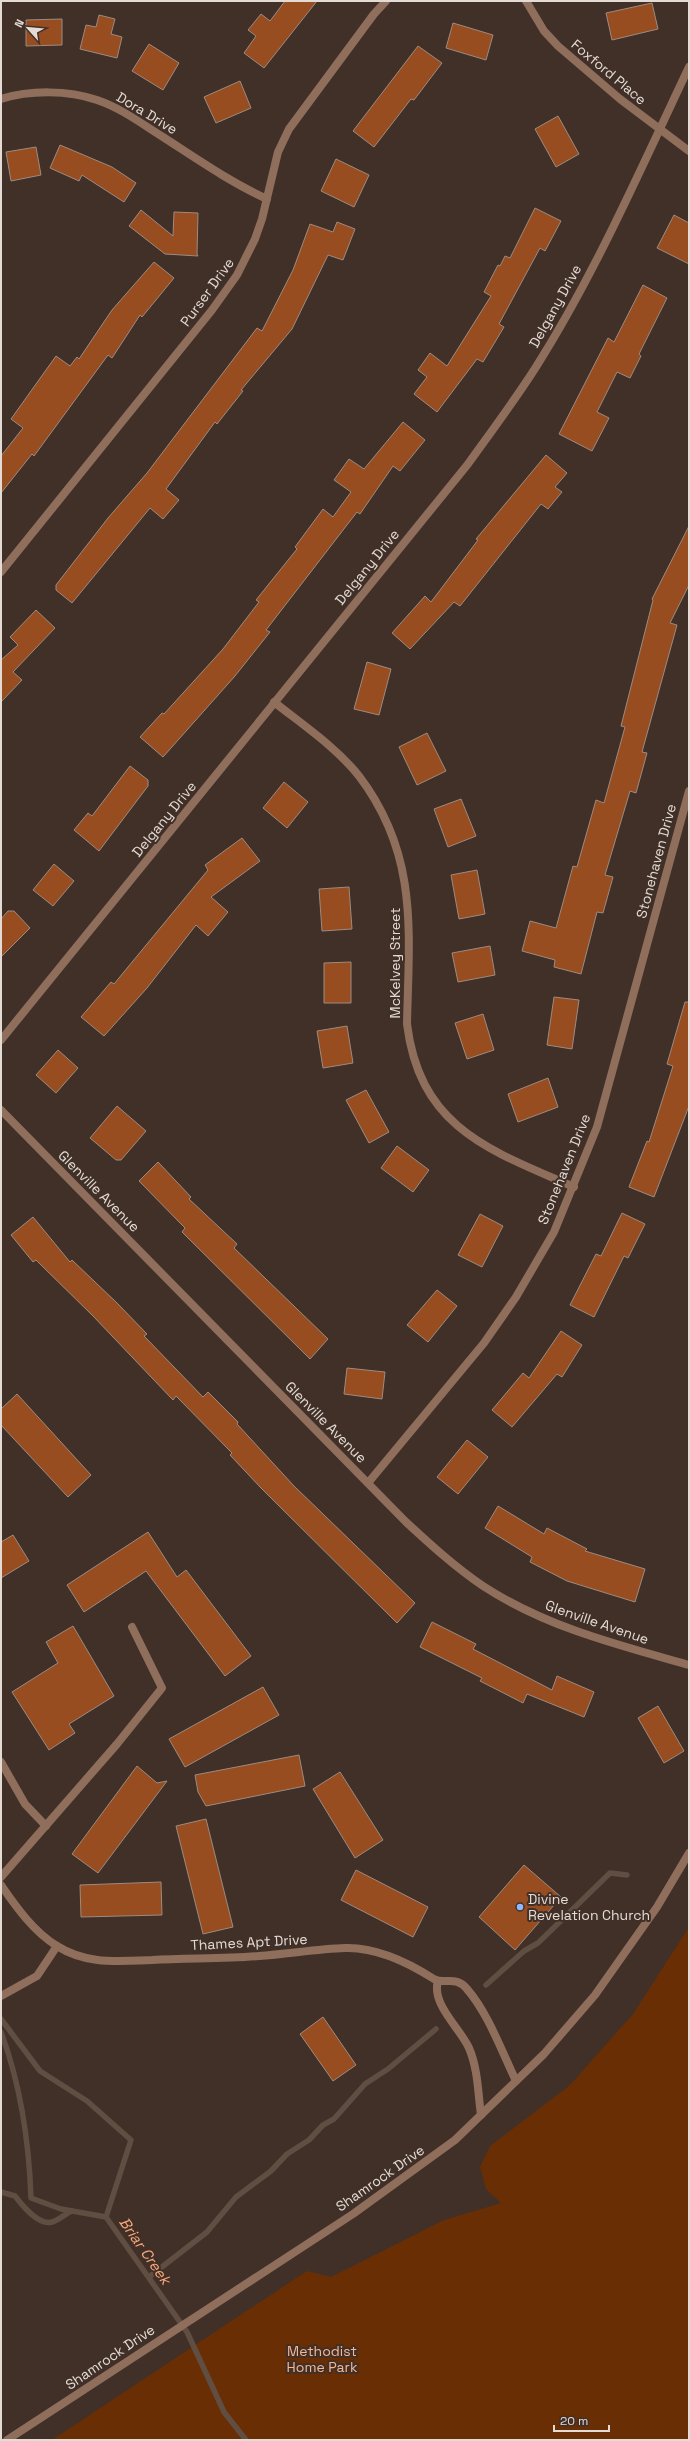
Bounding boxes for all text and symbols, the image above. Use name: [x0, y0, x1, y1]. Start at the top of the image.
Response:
north arrow: [8, 8, 48, 48]
text: N: [11, 17, 27, 30]
street label: Foxford Place: [568, 35, 650, 109]
street label: Dora Drive: [113, 88, 181, 138]
street label: Purser Drive: [176, 254, 238, 330]
street label: Delgany Drive: [525, 261, 585, 351]
street label: Delgany Drive: [331, 526, 403, 608]
street label: Delgany Drive: [128, 778, 200, 860]
street label: Stonehaven Drive: [632, 802, 680, 920]
street label: McKelvey Street: [386, 908, 404, 1018]
street label: Stonehaven Drive: [534, 1111, 594, 1227]
street label: Glenville Avenue: [54, 1146, 144, 1236]
street label: Glenville Avenue: [281, 1377, 371, 1467]
street label: Glenville Avenue: [543, 1596, 651, 1648]
place label: Divine Revelation Church: [528, 1890, 650, 1924]
marker: Divine Revelation Church: [515, 1902, 525, 1912]
street label: Thames Apt Drive: [190, 1930, 308, 1954]
street label: Shamrock Drive: [332, 2141, 428, 2215]
water label: Briar Creek: [115, 2213, 177, 2290]
street label: Shamrock Drive: [62, 2320, 158, 2394]
park label: Methodist Home Park: [287, 2342, 358, 2376]
scale bar: [554, 2407, 609, 2433]
text: 20 m: [560, 2413, 588, 2429]

